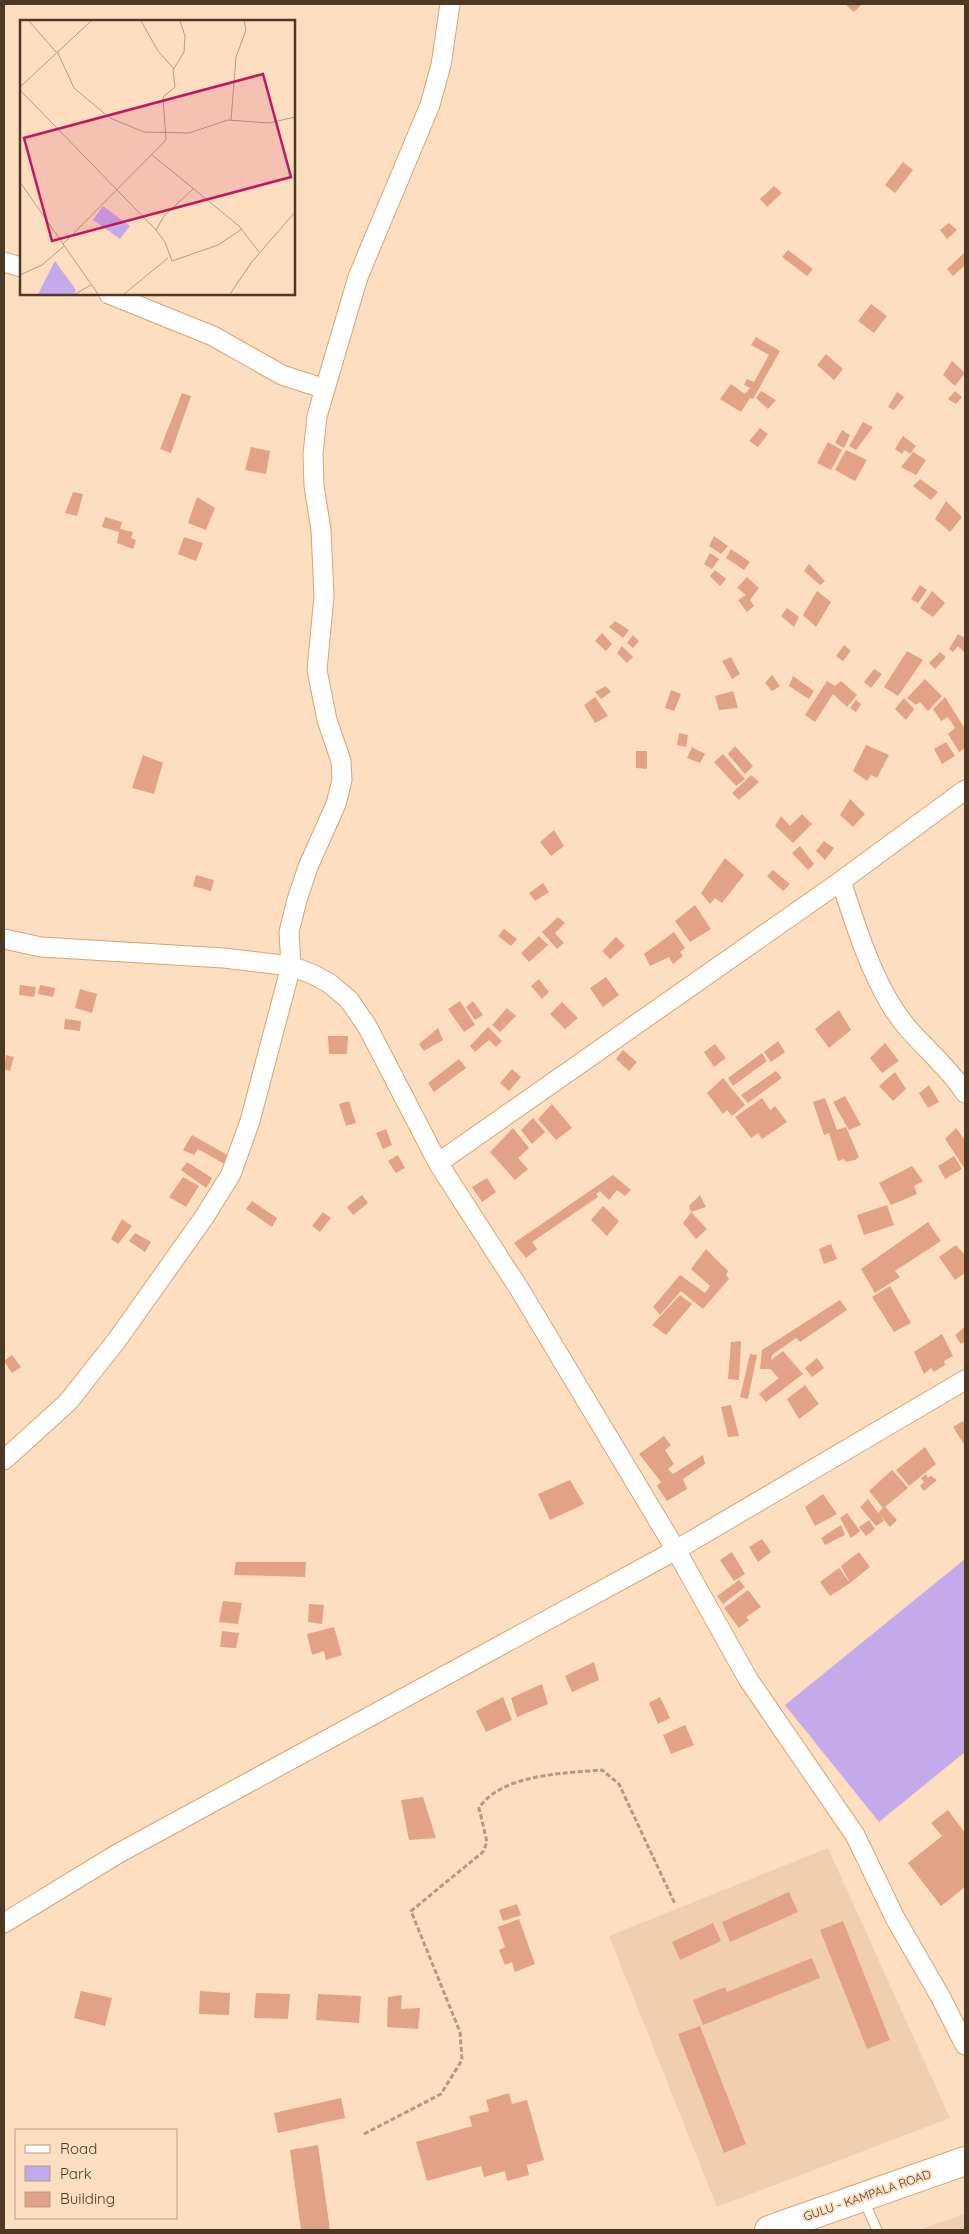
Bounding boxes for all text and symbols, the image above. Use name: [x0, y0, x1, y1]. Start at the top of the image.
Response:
inset map: [20, 20, 295, 295]
legend: [15, 2129, 178, 2219]
text: Road: [60, 2139, 97, 2158]
text: Park: [60, 2164, 92, 2183]
street label: GULU - KAMPALA ROAD: [801, 2166, 933, 2224]
text: Building: [60, 2189, 115, 2208]

